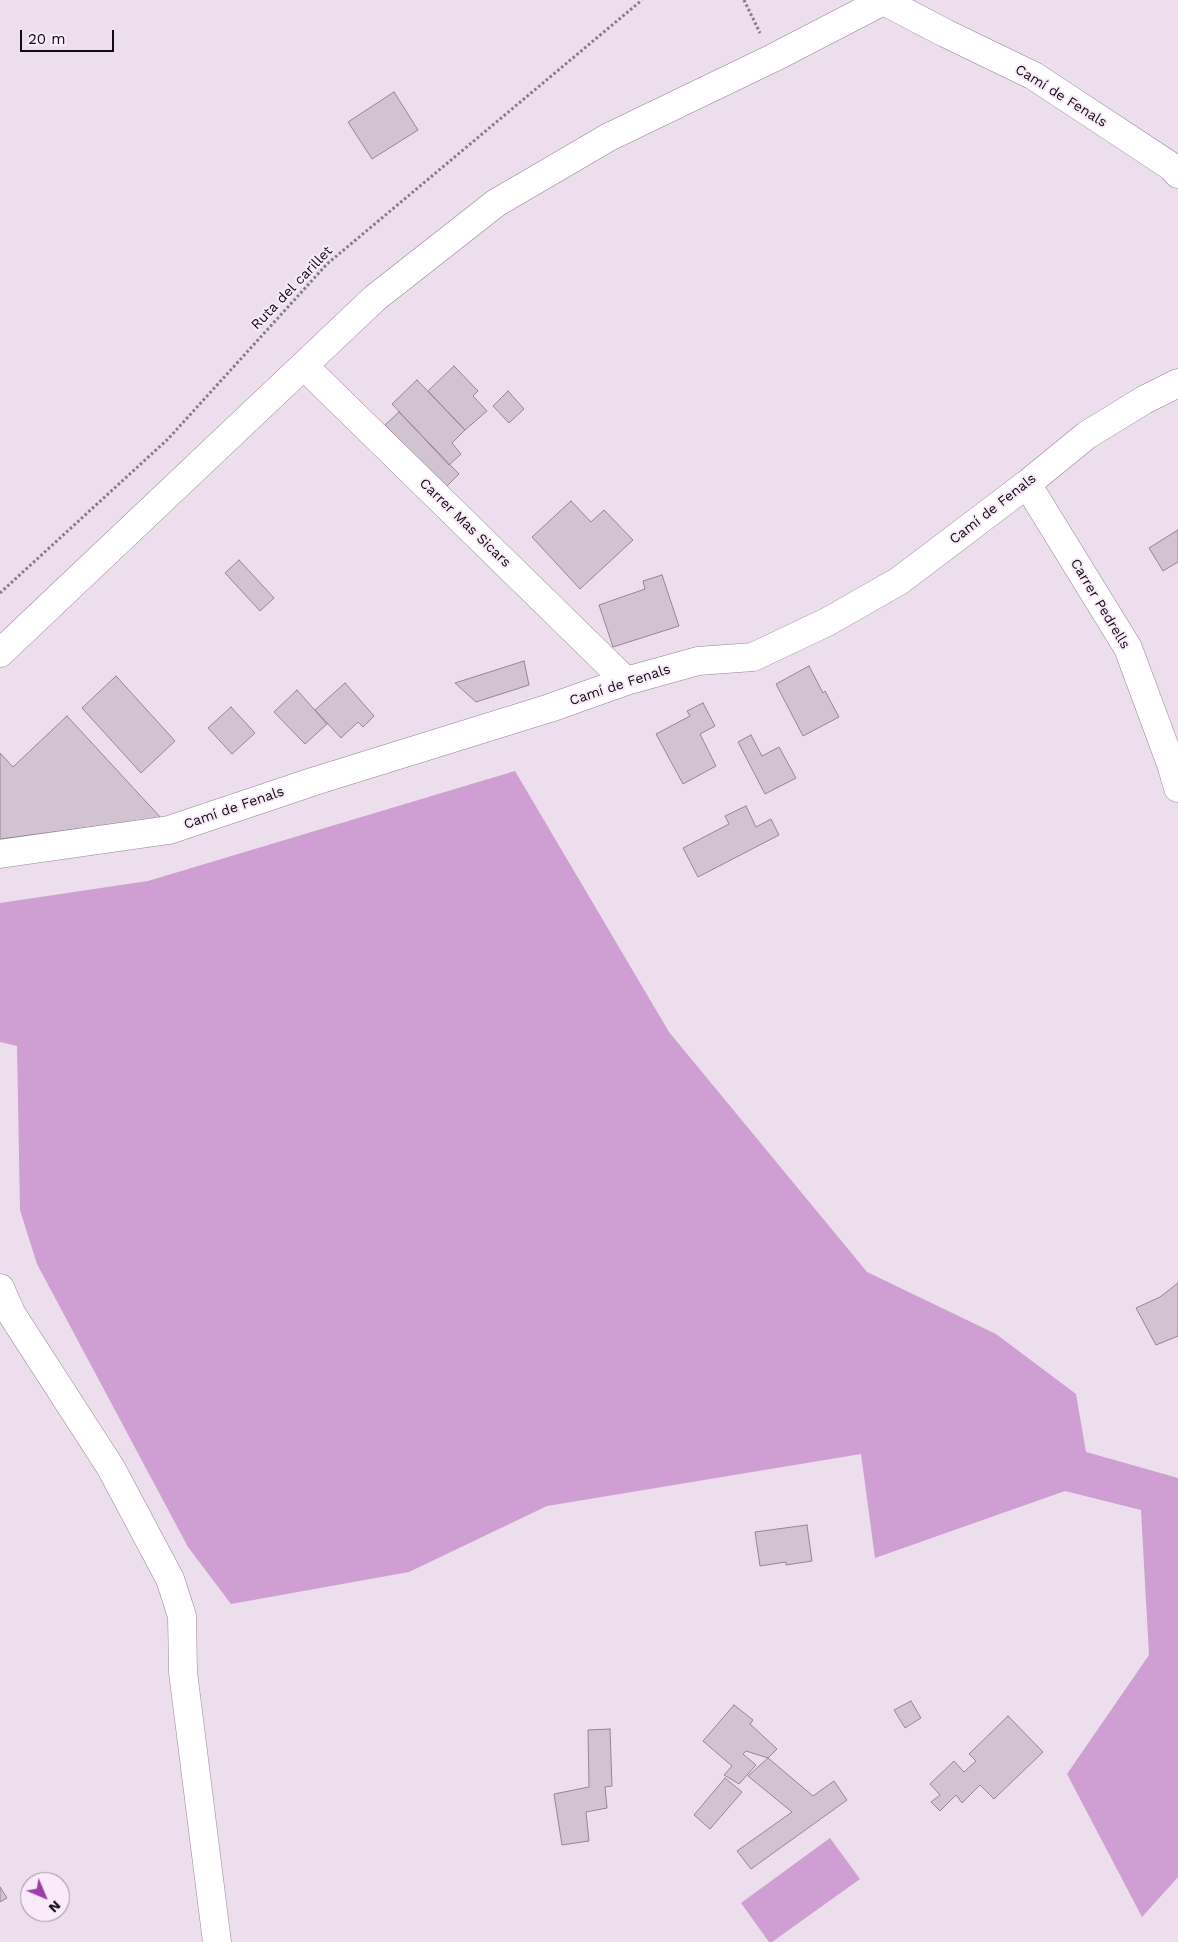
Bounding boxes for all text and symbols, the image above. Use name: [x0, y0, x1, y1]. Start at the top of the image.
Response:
scale bar: [22, 20, 116, 52]
text: 20 m: [28, 30, 66, 48]
street label: Camí de Fenals: [1012, 61, 1110, 131]
street label: Ruta del carillet: [248, 243, 336, 333]
street label: Camí de Fenals: [946, 470, 1040, 548]
street label: Carrer Mas Sicars: [416, 475, 514, 571]
street label: Carrer Pedrells: [1067, 556, 1133, 652]
street label: Camí de Fenals: [567, 661, 673, 709]
street label: Camí de Fenals: [182, 783, 286, 833]
north arrow: [20, 1872, 70, 1922]
text: N: [46, 1898, 64, 1916]

